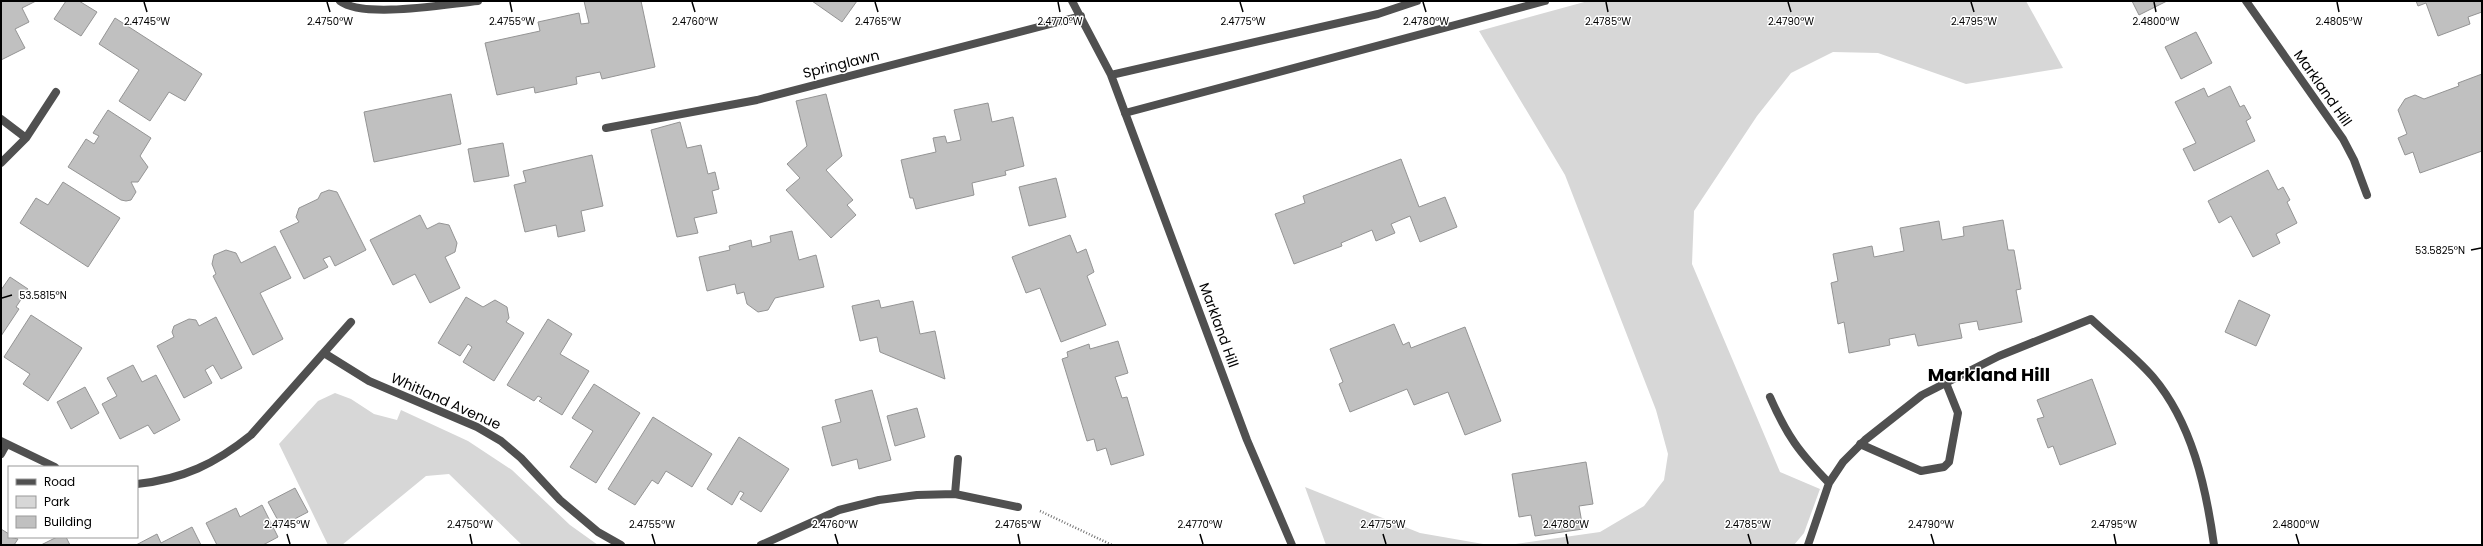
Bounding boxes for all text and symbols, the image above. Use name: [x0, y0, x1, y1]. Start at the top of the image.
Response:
text: 2.4745°W: [124, 14, 170, 29]
text: 2.4750°W: [307, 14, 353, 29]
text: 2.4755°W: [489, 14, 535, 29]
text: 2.4760°W: [672, 14, 718, 29]
text: 2.4765°W: [855, 14, 901, 29]
text: 2.4770°W: [1037, 14, 1083, 29]
text: 2.4775°W: [1220, 14, 1266, 29]
text: 2.4780°W: [1403, 14, 1449, 29]
text: 2.4785°W: [1585, 14, 1631, 29]
text: 2.4790°W: [1768, 14, 1814, 29]
text: 2.4795°W: [1951, 14, 1997, 29]
text: 2.4800°W: [2133, 14, 2180, 29]
text: 2.4805°W: [2316, 14, 2363, 29]
street label: Springlawn: [801, 45, 881, 83]
street label: Markland Hill: [2289, 46, 2357, 130]
text: 53.5825°N: [2415, 243, 2465, 258]
street label: Markland Hill: [1194, 280, 1244, 370]
text: 53.5815°N: [19, 288, 67, 303]
district label: Markland Hill: [1928, 362, 2050, 387]
street label: Whitland Avenue: [388, 368, 505, 434]
legend: [8, 466, 138, 538]
text: Road: [44, 473, 75, 490]
text: Park: [44, 493, 71, 510]
text: Building: [44, 513, 92, 530]
text: 2.4745°W: [264, 517, 310, 532]
text: 2.4750°W: [447, 517, 493, 532]
text: 2.4755°W: [629, 517, 675, 532]
text: 2.4760°W: [812, 517, 858, 532]
text: 2.4765°W: [995, 517, 1041, 532]
text: 2.4770°W: [1177, 517, 1223, 532]
text: 2.4775°W: [1360, 517, 1406, 532]
text: 2.4780°W: [1543, 517, 1589, 532]
text: 2.4785°W: [1725, 517, 1771, 532]
text: 2.4790°W: [1908, 517, 1954, 532]
text: 2.4795°W: [2091, 517, 2137, 532]
text: 2.4800°W: [2273, 517, 2320, 532]

